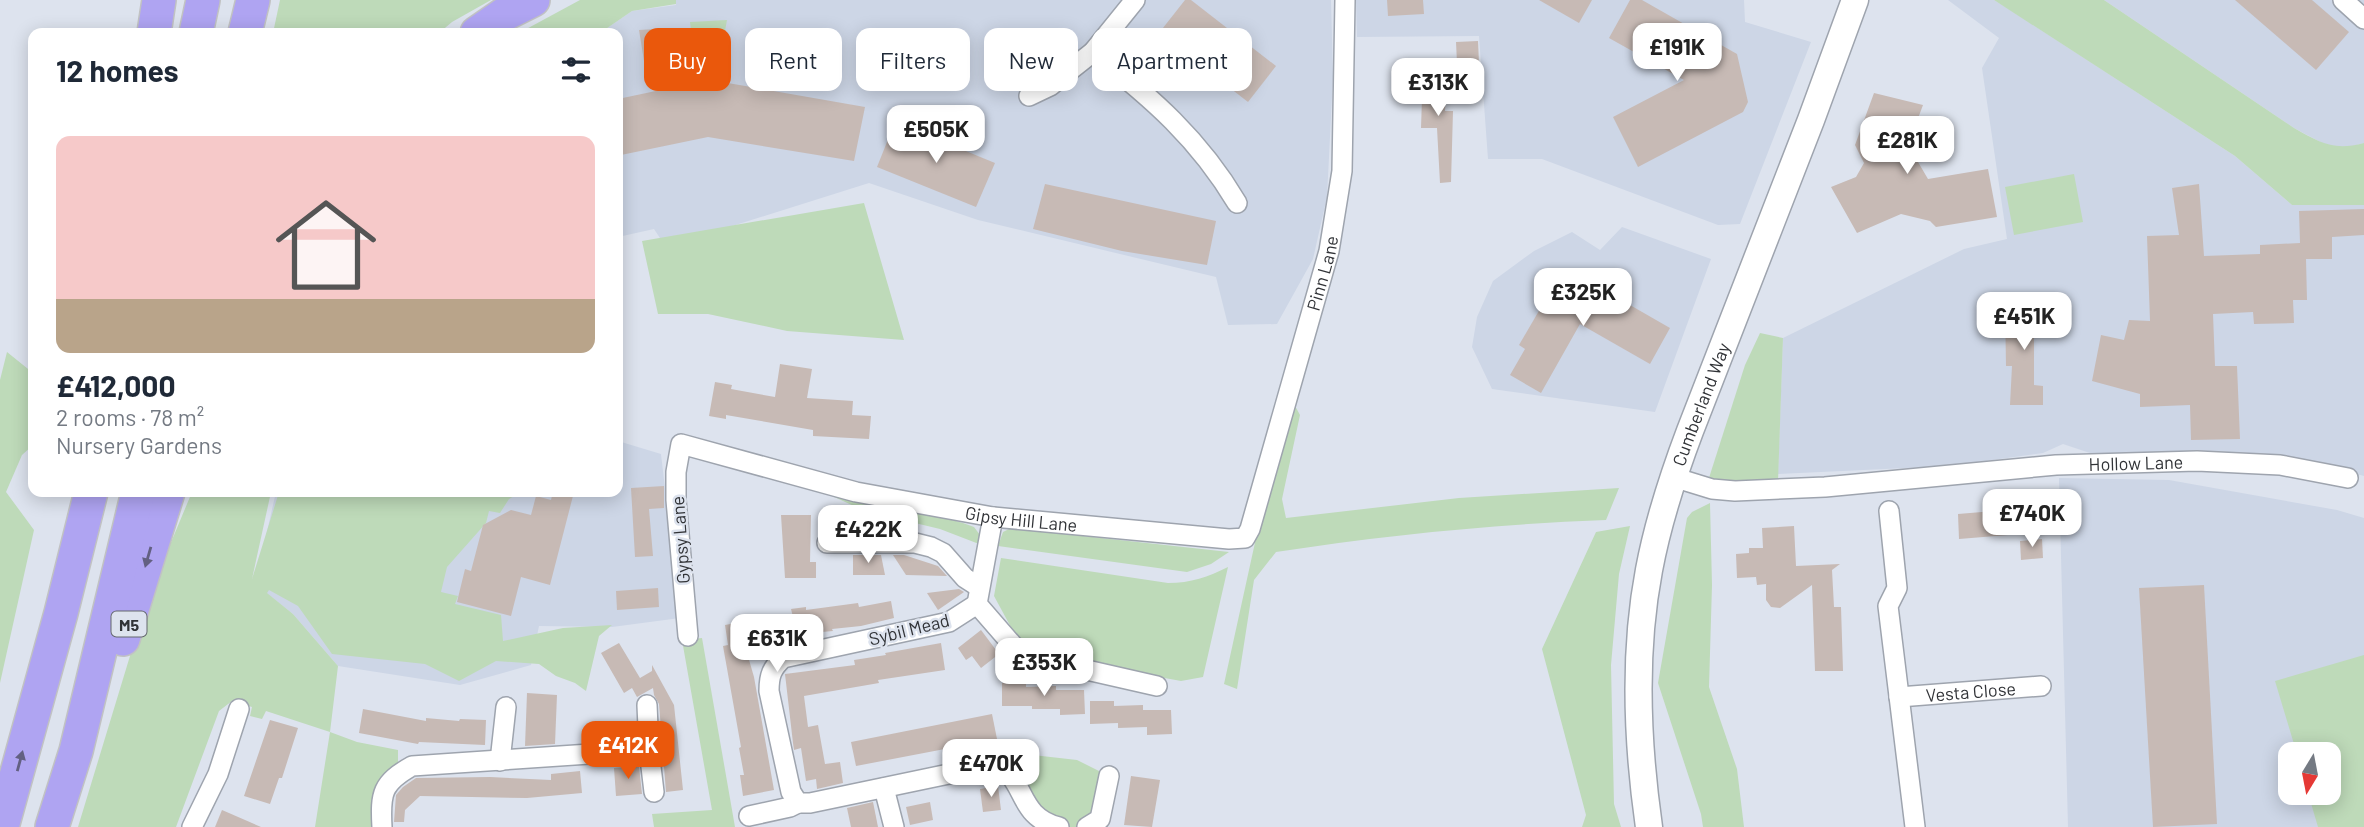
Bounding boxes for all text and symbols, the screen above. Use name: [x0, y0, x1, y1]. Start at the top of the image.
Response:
pin: £191K: [1628, 24, 1726, 83]
chip: Buy: [644, 28, 731, 91]
chip: Rent: [745, 28, 842, 91]
chip: Filters: [856, 28, 970, 91]
chip: New: [984, 28, 1078, 91]
chip: Apartment: [1092, 28, 1252, 91]
text: £191K: [1649, 32, 1705, 60]
icon: filters: [557, 51, 595, 89]
text: 12 homes: [56, 52, 179, 88]
pin: £313K: [1389, 58, 1487, 118]
text: £313K: [1407, 67, 1469, 95]
pin: £505K: [887, 106, 985, 165]
text: £505K: [903, 114, 969, 142]
pin: £281K: [1858, 116, 1956, 176]
text: £281K: [1876, 125, 1938, 153]
icon: home: [263, 182, 389, 308]
street label: Pinn Lane: [1302, 234, 1342, 313]
pin: £325K: [1534, 268, 1632, 328]
text: £325K: [1550, 277, 1616, 305]
pin: £451K: [1975, 292, 2073, 352]
text: £451K: [1993, 301, 2055, 329]
street label: Cumberland Way: [1667, 340, 1734, 469]
text: £412,000: [56, 367, 176, 403]
text: 2 rooms · 78 m²: [56, 403, 204, 431]
text: Nursery Gardens: [56, 431, 222, 459]
street label: Hollow Lane: [2088, 450, 2184, 475]
pin: £740K: [1983, 490, 2081, 549]
street label: Gypsy Lane: [666, 495, 694, 585]
text: £740K: [1999, 498, 2065, 526]
street label: Gipsy Hill Lane: [964, 501, 1078, 536]
pin: £422K: [819, 505, 917, 565]
text: £422K: [834, 514, 902, 542]
one-way arrow: [143, 547, 153, 568]
street label: Sybil Mead: [866, 608, 952, 650]
road number: M5: [111, 611, 146, 636]
pin: £631K: [728, 614, 826, 674]
text: £631K: [746, 623, 808, 651]
pin: £353K: [995, 638, 1093, 698]
text: £353K: [1011, 647, 1077, 675]
street label: Vesta Close: [1925, 677, 2017, 706]
pin: £412K: [579, 722, 677, 781]
text: £412K: [597, 730, 659, 758]
pin: £470K: [942, 740, 1040, 799]
north arrow: [2278, 742, 2342, 805]
map controls: [2278, 742, 2341, 805]
text: £470K: [958, 748, 1024, 776]
one-way arrow: [15, 750, 26, 772]

